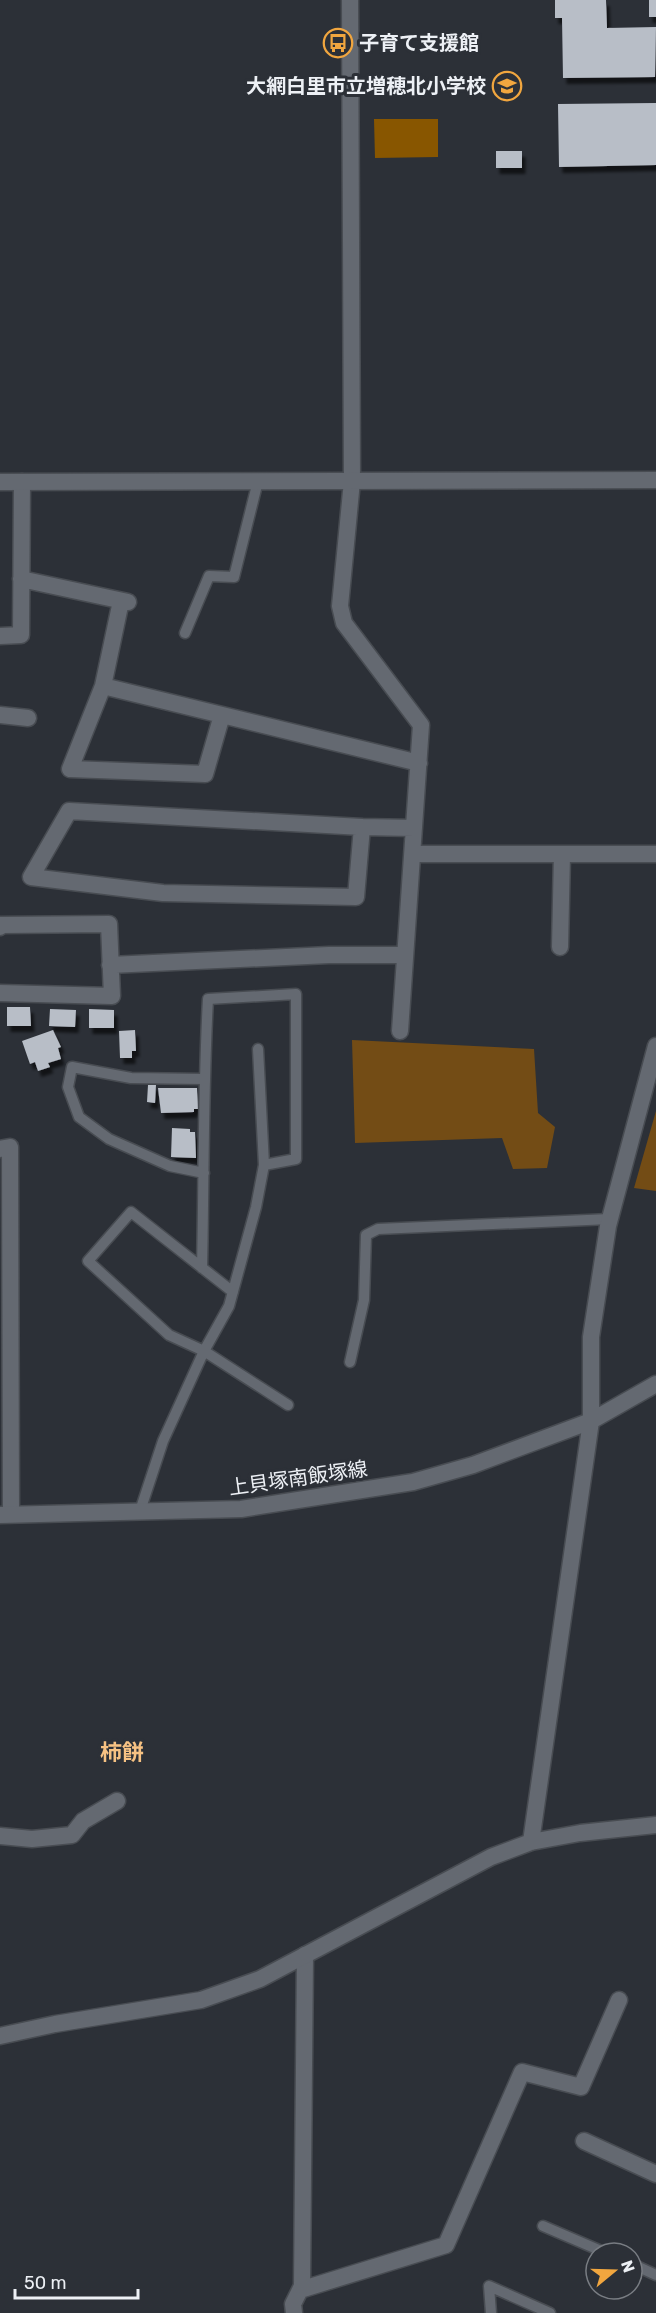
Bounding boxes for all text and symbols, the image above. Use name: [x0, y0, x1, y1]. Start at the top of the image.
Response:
bus stop icon: 子育て支援館: [322, 27, 354, 59]
place label: 子育て支援館: [359, 31, 479, 55]
school or university icon: 大網白里市立増穂北小学校: [491, 70, 523, 102]
place label: 大網白里市立増穂北小学校: [246, 74, 486, 98]
street label: 上貝塚南飯塚線: [227, 1456, 369, 1500]
district label: 柿餅: [100, 1739, 144, 1766]
north arrow: [584, 2241, 644, 2301]
text: N: [617, 2258, 639, 2275]
scale bar: [15, 2262, 138, 2300]
text: 50 m: [24, 2272, 67, 2294]

